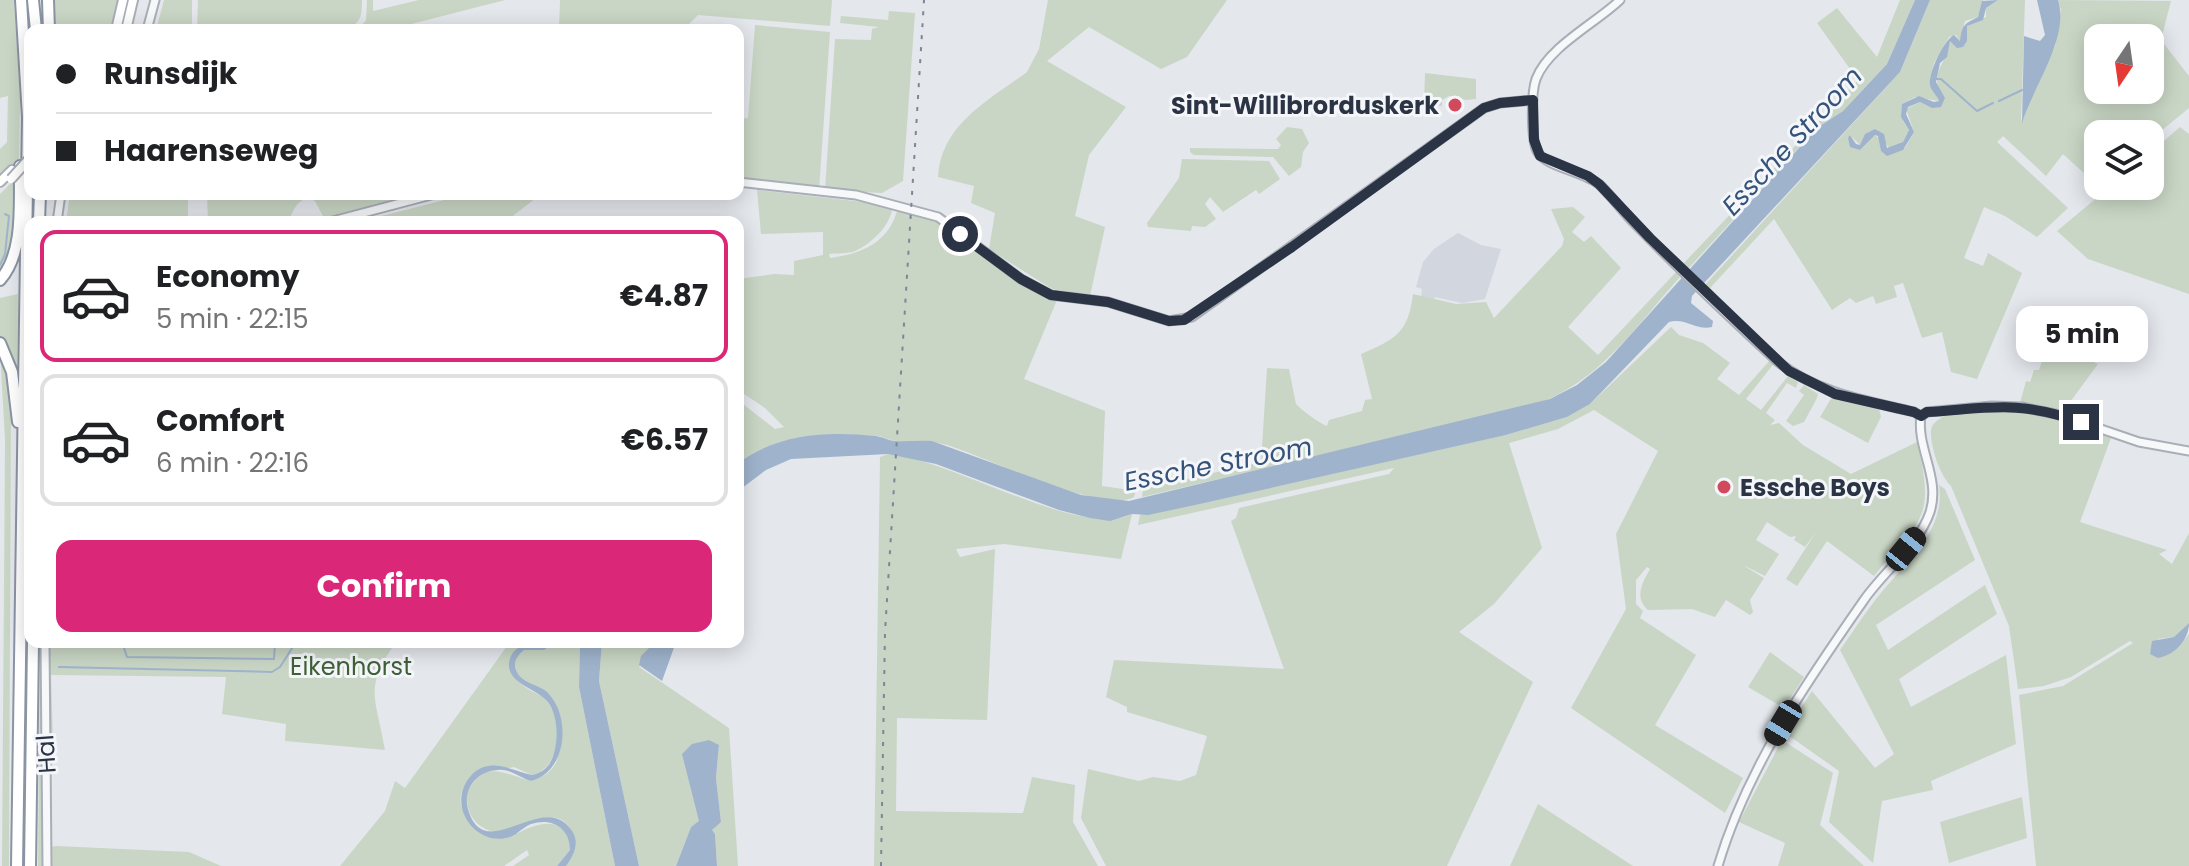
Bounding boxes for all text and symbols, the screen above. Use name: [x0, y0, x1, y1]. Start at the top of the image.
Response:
north arrow: [2084, 24, 2164, 104]
map controls: [2084, 24, 2164, 200]
text: Runsdijk: [104, 52, 237, 95]
water label: Essche Stroom: [1714, 59, 1870, 223]
place label: Sint-Willibrorduskerk: [1171, 89, 1439, 122]
marker: Sint-Willibrorduskerk: [1446, 96, 1464, 114]
button: layers: [2084, 120, 2164, 200]
text: Haarenseweg: [104, 129, 318, 172]
route start: [942, 216, 978, 252]
text: Economy: [156, 255, 300, 298]
icon: car: [60, 260, 132, 332]
text: €4.87: [620, 274, 708, 317]
text: 5 min · 22:15: [156, 301, 309, 337]
callout: 5 min: [2015, 306, 2147, 362]
text: 5 min: [2044, 316, 2120, 352]
text: Comfort: [156, 399, 285, 442]
icon: car: [60, 404, 132, 476]
route end: [2063, 404, 2099, 440]
text: €6.57: [621, 418, 708, 461]
water label: Essche Stroom: [1121, 428, 1315, 500]
text: 6 min · 22:16: [156, 445, 309, 481]
place label: Essche Boys: [1740, 471, 1890, 504]
marker: Essche Boys: [1715, 478, 1733, 496]
car: [1882, 523, 1930, 575]
button: Confirm: [56, 540, 712, 632]
park label: Eikenhorst: [290, 650, 412, 683]
car: [1760, 696, 1806, 750]
street label: Hal: [28, 734, 64, 774]

